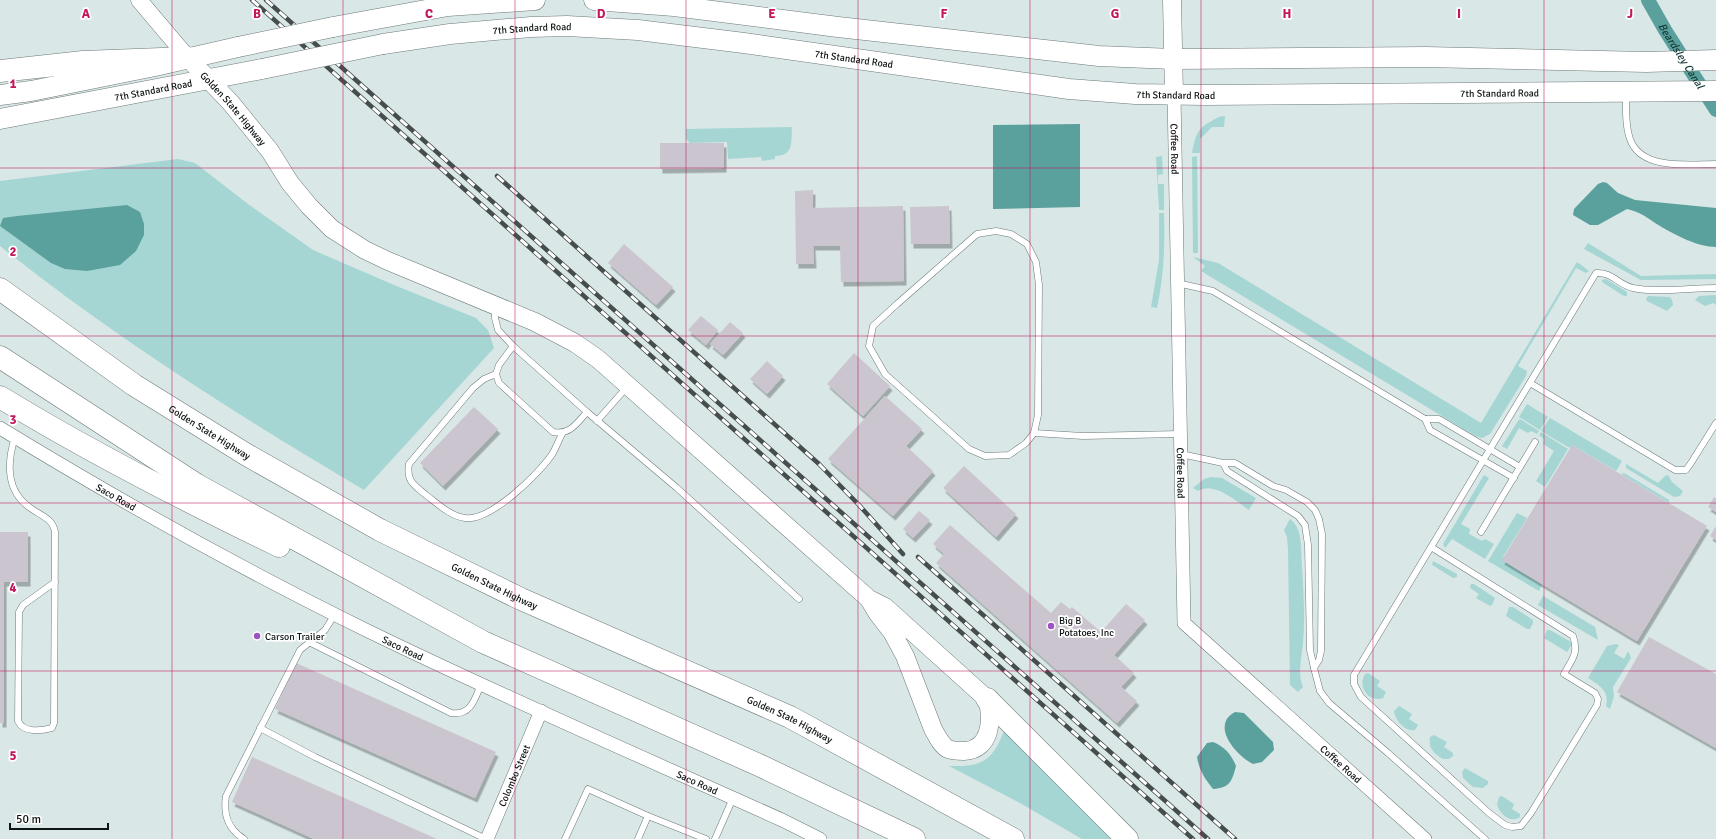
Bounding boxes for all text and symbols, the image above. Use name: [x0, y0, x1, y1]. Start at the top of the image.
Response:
text: A: [82, 6, 91, 22]
text: B: [253, 6, 261, 22]
text: C: [425, 6, 433, 22]
text: D: [597, 6, 606, 22]
text: E: [768, 6, 776, 22]
text: F: [941, 6, 948, 22]
text: G: [1111, 6, 1119, 22]
text: H: [1283, 6, 1291, 22]
text: I: [1457, 6, 1461, 22]
text: J: [1627, 6, 1633, 22]
street label: 7th Standard Road: [492, 21, 572, 37]
water label: Beardsley Canal: [1655, 21, 1707, 92]
street label: 7th Standard Road: [814, 48, 894, 71]
street label: Golden State Highway: [197, 70, 268, 149]
text: 1: [9, 76, 17, 92]
street label: 7th Standard Road: [113, 77, 193, 104]
street label: 7th Standard Road: [1460, 87, 1539, 100]
street label: 7th Standard Road: [1136, 89, 1215, 102]
street label: Coffee Road: [1168, 123, 1181, 175]
text: 2: [9, 244, 17, 260]
street label: Golden State Highway: [166, 403, 253, 463]
text: 3: [9, 412, 17, 428]
street label: Coffee Road: [1174, 447, 1187, 499]
street label: Saco Road: [94, 481, 138, 514]
street label: Golden State Highway: [449, 561, 539, 613]
text: 4: [9, 580, 17, 596]
place label: Big B Potatoes, Inc: [1059, 615, 1114, 639]
marker: Big B Potatoes, Inc: [1046, 621, 1056, 631]
marker: Carson Trailer: [252, 631, 262, 641]
place label: Carson Trailer: [265, 631, 325, 643]
street label: Saco Road: [380, 634, 425, 664]
street label: Golden State Highway: [745, 694, 835, 746]
street label: Colombo Street: [496, 743, 533, 809]
street label: Coffee Road: [1317, 743, 1363, 786]
text: 5: [9, 748, 17, 764]
street label: Saco Road: [674, 769, 720, 798]
scale bar: [10, 805, 108, 831]
text: 50 m: [16, 812, 41, 827]

